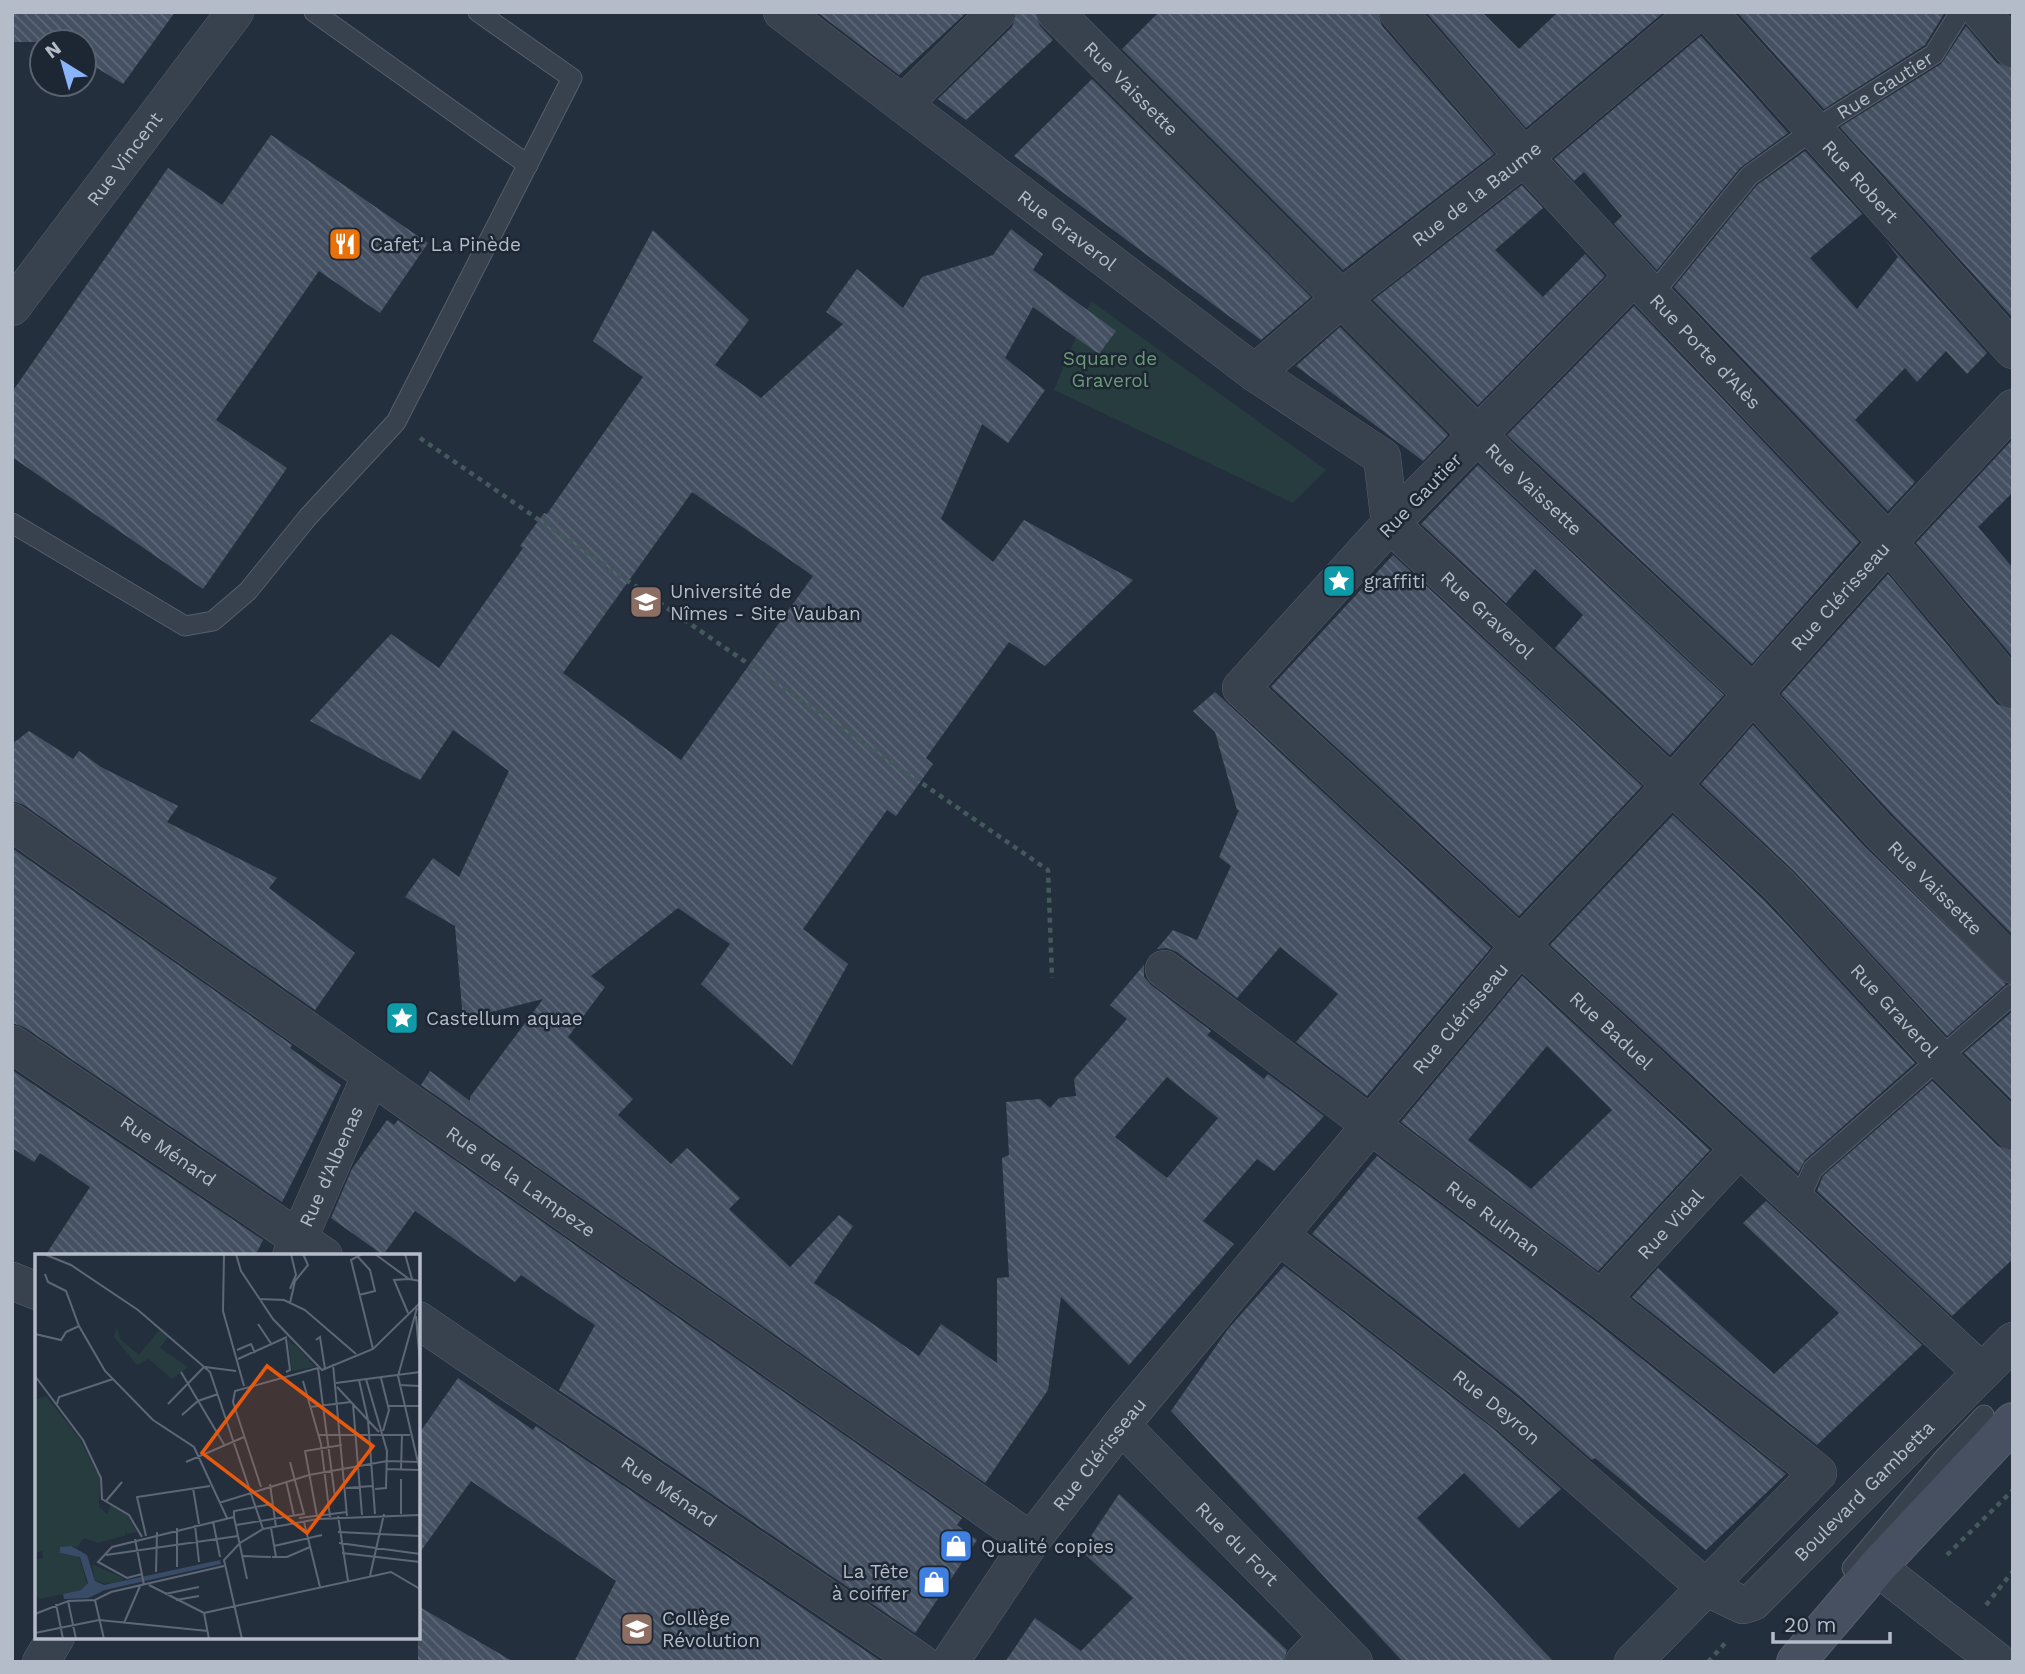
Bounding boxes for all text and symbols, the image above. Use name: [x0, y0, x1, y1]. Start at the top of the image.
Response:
north arrow: [28, 28, 98, 98]
text: N: [41, 36, 66, 63]
street label: Rue Vaissette: [1079, 37, 1183, 141]
street label: Rue Gautier: [1832, 46, 1938, 124]
street label: Rue Vincent: [82, 108, 167, 210]
street label: Rue Robert: [1817, 136, 1904, 228]
street label: Rue de la Baume: [1407, 137, 1546, 251]
street label: Rue Graverol: [1013, 185, 1121, 276]
restaurant icon: Cafet' La Pinède: [326, 225, 364, 263]
place label: Cafet' La Pinède: [370, 233, 521, 256]
street label: Rue Porte d'Alès: [1645, 289, 1766, 414]
park label: Square de Graverol: [1063, 347, 1157, 392]
street label: Rue Vaissette: [1481, 438, 1587, 540]
street label: Rue Gautier: [1374, 448, 1467, 543]
street label: Rue Clérisseau: [1786, 537, 1895, 656]
place icon: graffiti: [1320, 562, 1358, 600]
street label: Rue Graverol: [1436, 566, 1539, 664]
place label: graffiti: [1364, 570, 1425, 593]
place label: Université de Nîmes - Site Vauban: [670, 580, 861, 625]
school or university icon: Université de Nîmes - Site Vauban: [627, 583, 665, 621]
street label: Rue Vaissette: [1883, 836, 1987, 940]
street label: Rue Clérisseau: [1407, 958, 1513, 1079]
street label: Rue Graverol: [1846, 959, 1943, 1062]
street label: Rue Baduel: [1565, 986, 1658, 1075]
place icon: Castellum aquae: [383, 999, 421, 1037]
place label: Castellum aquae: [426, 1007, 583, 1030]
street label: Rue d'Albenas: [294, 1102, 368, 1231]
street label: Rue Ménard: [116, 1110, 220, 1191]
street label: Rue de la Lampeze: [442, 1121, 600, 1242]
street label: Rue Rulman: [1442, 1175, 1545, 1261]
street label: Rue Vidal: [1633, 1184, 1708, 1264]
inset map: [35, 1254, 420, 1639]
street label: Rue Deyron: [1448, 1365, 1545, 1449]
street label: Rue Clérisseau: [1048, 1393, 1151, 1516]
street label: Boulevard Gambetta: [1789, 1416, 1939, 1566]
street label: Rue Ménard: [617, 1451, 721, 1532]
street label: Rue du Fort: [1191, 1497, 1283, 1591]
shop icon: Qualité copies: [937, 1527, 975, 1565]
place label: Qualité copies: [981, 1535, 1114, 1558]
place label: La Tête à coiffer: [832, 1560, 909, 1605]
shop icon: La Tête à coiffer: [915, 1563, 953, 1601]
scale bar: [1773, 1600, 1890, 1644]
place label: Collège Révolution: [662, 1607, 760, 1652]
school or university icon: Collège Révolution: [618, 1610, 656, 1648]
text: 20 m: [1784, 1612, 1836, 1637]

